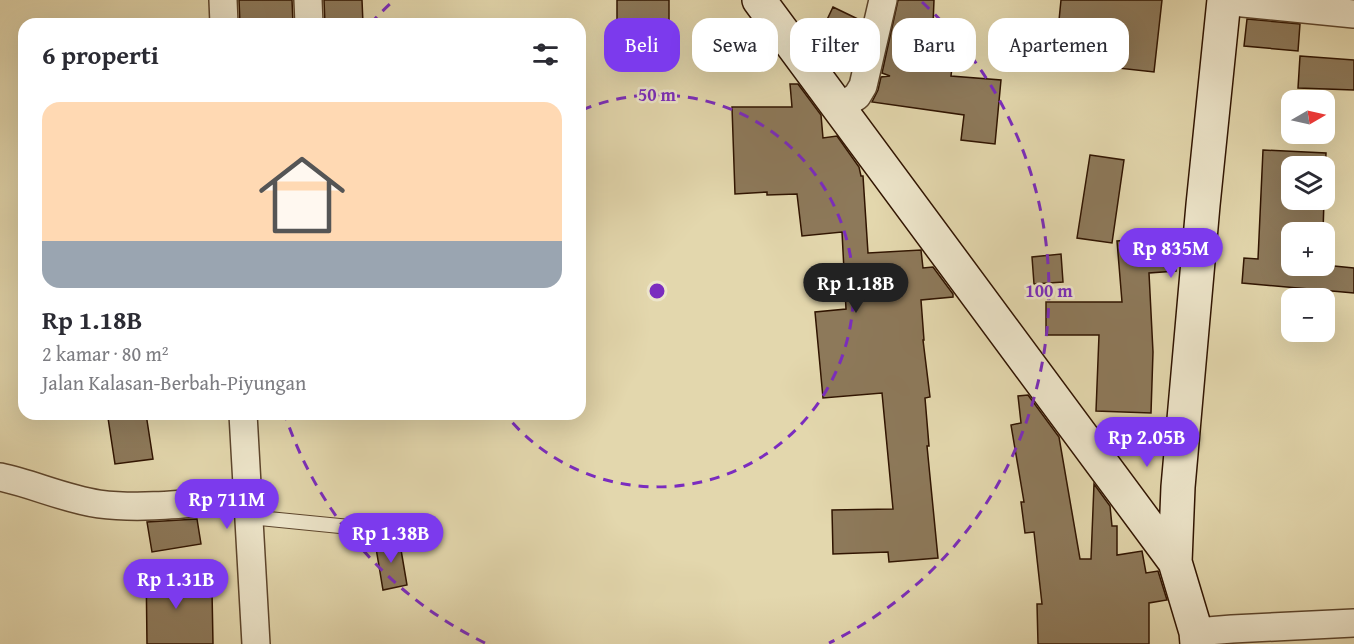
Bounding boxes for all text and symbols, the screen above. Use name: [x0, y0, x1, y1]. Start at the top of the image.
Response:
chip: Beli: [604, 18, 680, 72]
chip: Sewa: [692, 18, 778, 72]
chip: Filter: [790, 18, 880, 72]
chip: Baru: [892, 18, 976, 72]
chip: Apartemen: [988, 18, 1129, 72]
text: 6 properti: [42, 35, 159, 74]
icon: filters: [529, 38, 562, 71]
text: 50 m: [638, 81, 677, 108]
north arrow: [1281, 90, 1335, 144]
map controls: [1281, 90, 1335, 342]
icon: home: [248, 141, 356, 249]
button: layers: [1281, 156, 1335, 210]
button: +: [1281, 222, 1335, 276]
pin: Rp 835M: [1116, 228, 1226, 279]
text: Rp 835M: [1133, 233, 1209, 262]
pin: Rp 1.18B: [794, 263, 918, 314]
text: Rp 1.18B: [817, 268, 895, 297]
text: 100 m: [1025, 277, 1073, 304]
centre of rings: [647, 281, 667, 301]
button: −: [1281, 288, 1335, 342]
text: Rp 1.18B: [42, 300, 142, 339]
text: 2 kamar · 80 m²: [42, 339, 169, 368]
text: Jalan Kalasan-Berbah-Piyungan: [42, 368, 306, 397]
pin: Rp 2.05B: [1085, 417, 1209, 468]
text: Rp 2.05B: [1108, 422, 1186, 451]
pin: Rp 711M: [172, 479, 282, 530]
text: Rp 711M: [189, 484, 265, 513]
pin: Rp 1.38B: [329, 513, 453, 564]
text: Rp 1.38B: [352, 518, 430, 547]
pin: Rp 1.31B: [114, 559, 238, 610]
text: Rp 1.31B: [137, 564, 215, 593]

